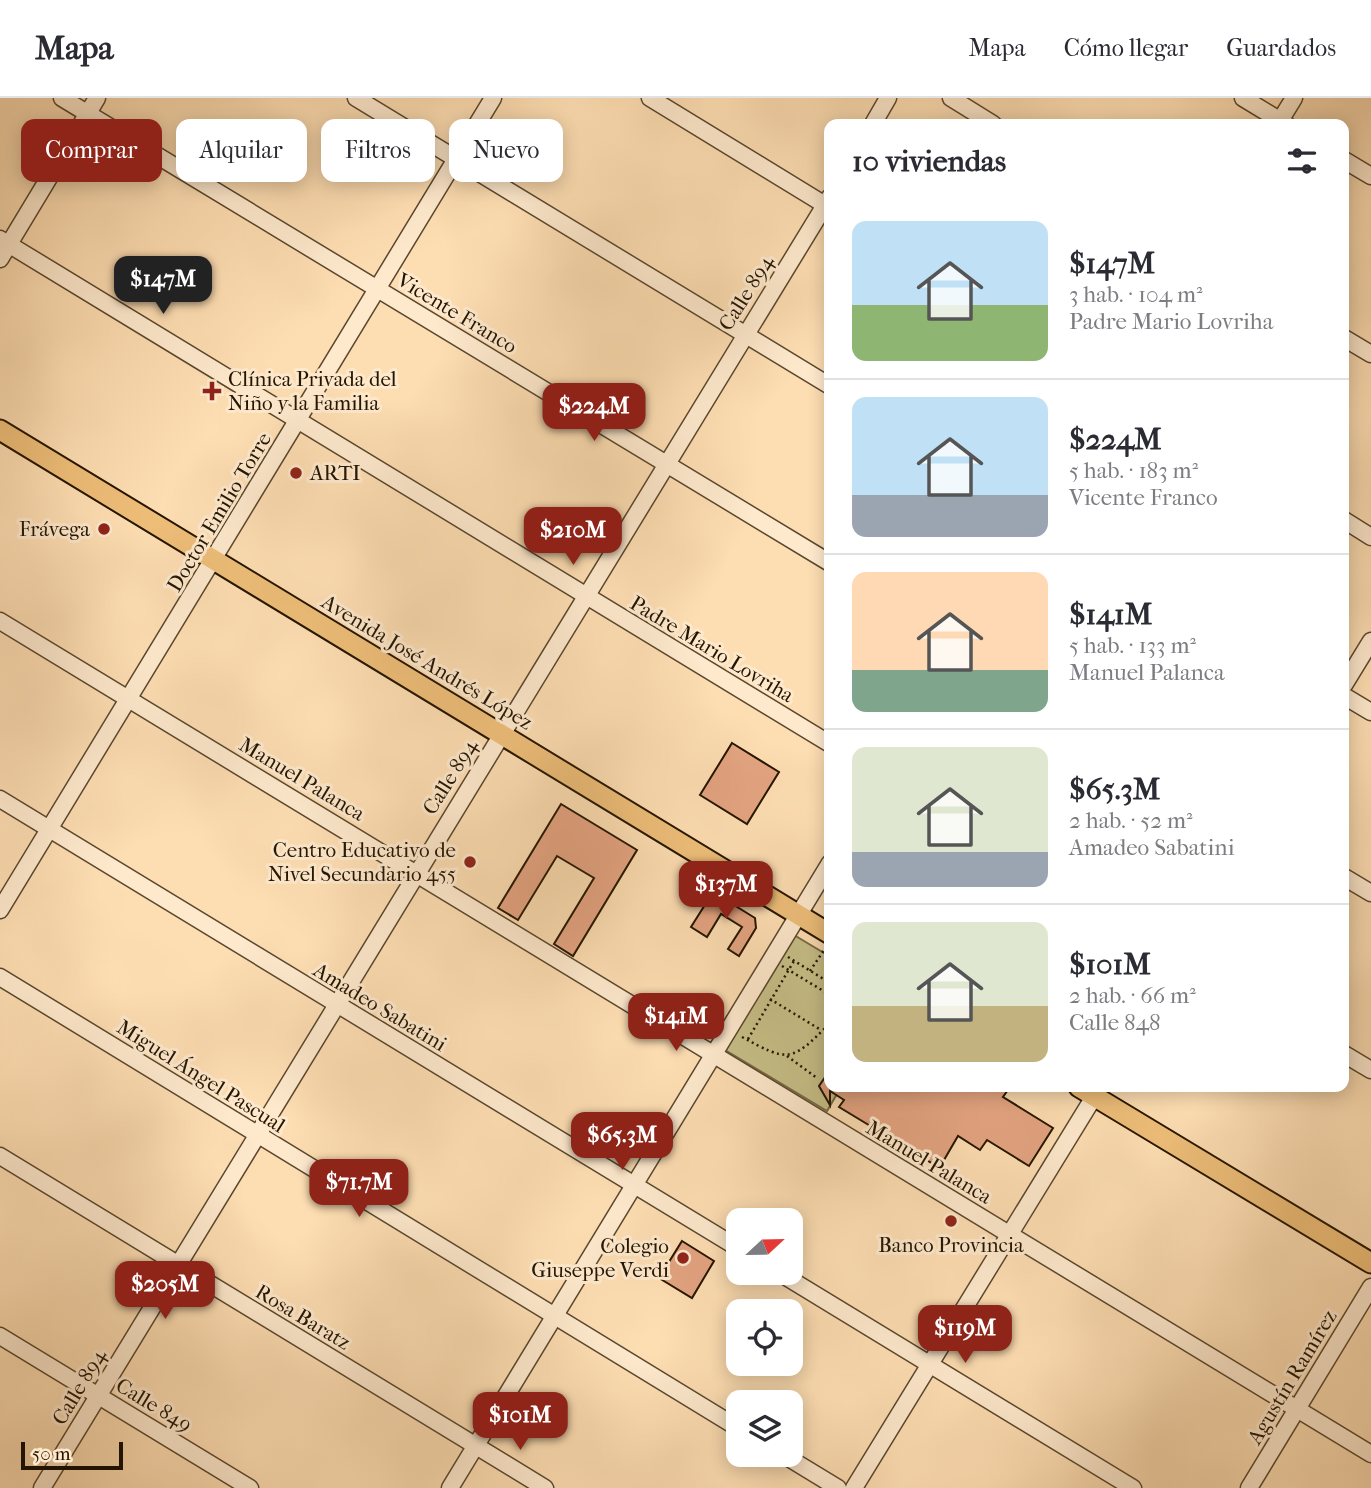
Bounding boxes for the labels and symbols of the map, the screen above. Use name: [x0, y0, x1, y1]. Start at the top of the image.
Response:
street label: Calle 894: [714, 251, 779, 335]
pin: $147M: [114, 256, 212, 316]
street label: Vicente Franco: [392, 267, 521, 358]
place label: Clínica Privada del Niño y la Familia: [228, 367, 397, 415]
marker: Clínica Privada del Niño y la Familia: [202, 381, 222, 401]
pin: $224M: [545, 384, 643, 443]
street label: Doctor Emilio Torre: [162, 428, 276, 596]
place label: ARTI: [309, 461, 361, 485]
marker: ARTI: [288, 465, 304, 481]
pin: $210M: [524, 508, 622, 567]
place label: Frávega: [19, 517, 90, 541]
marker: Frávega: [96, 521, 112, 537]
street label: Avenida José Andrés López: [317, 589, 537, 734]
street label: Padre Mario Lovriha: [626, 591, 798, 707]
street label: Manuel Palanca: [235, 732, 369, 826]
street label: Calle 894: [418, 735, 483, 819]
place label: Centro Educativo de Nivel Secundario 455: [268, 838, 456, 886]
marker: Centro Educativo de Nivel Secundario 455: [462, 854, 478, 870]
pin: $137M: [677, 862, 775, 921]
street label: Amadeo Sabatini: [308, 957, 451, 1056]
pin: $141M: [627, 993, 725, 1053]
street label: Miguel Ángel Pascual: [113, 1015, 290, 1138]
pin: $65.3M: [565, 1112, 679, 1172]
street label: Manuel Palanca: [862, 1115, 996, 1209]
pin: $71.7M: [302, 1160, 416, 1219]
north arrow: [726, 1208, 803, 1284]
marker: Banco Provincia: [943, 1213, 959, 1229]
place label: Banco Provincia: [878, 1233, 1024, 1257]
place label: Colegio Giuseppe Verdi: [531, 1234, 669, 1282]
marker: Colegio Giuseppe Verdi: [675, 1250, 691, 1266]
pin: $205M: [116, 1262, 214, 1321]
street label: Rosa Baratz: [251, 1279, 355, 1355]
street label: Agustín Ramírez: [1242, 1305, 1342, 1449]
pin: $119M: [916, 1306, 1014, 1365]
street label: Calle 894: [47, 1344, 111, 1429]
street label: Calle 849: [112, 1373, 196, 1437]
pin: $101M: [471, 1392, 569, 1452]
scale bar: [21, 1439, 122, 1471]

